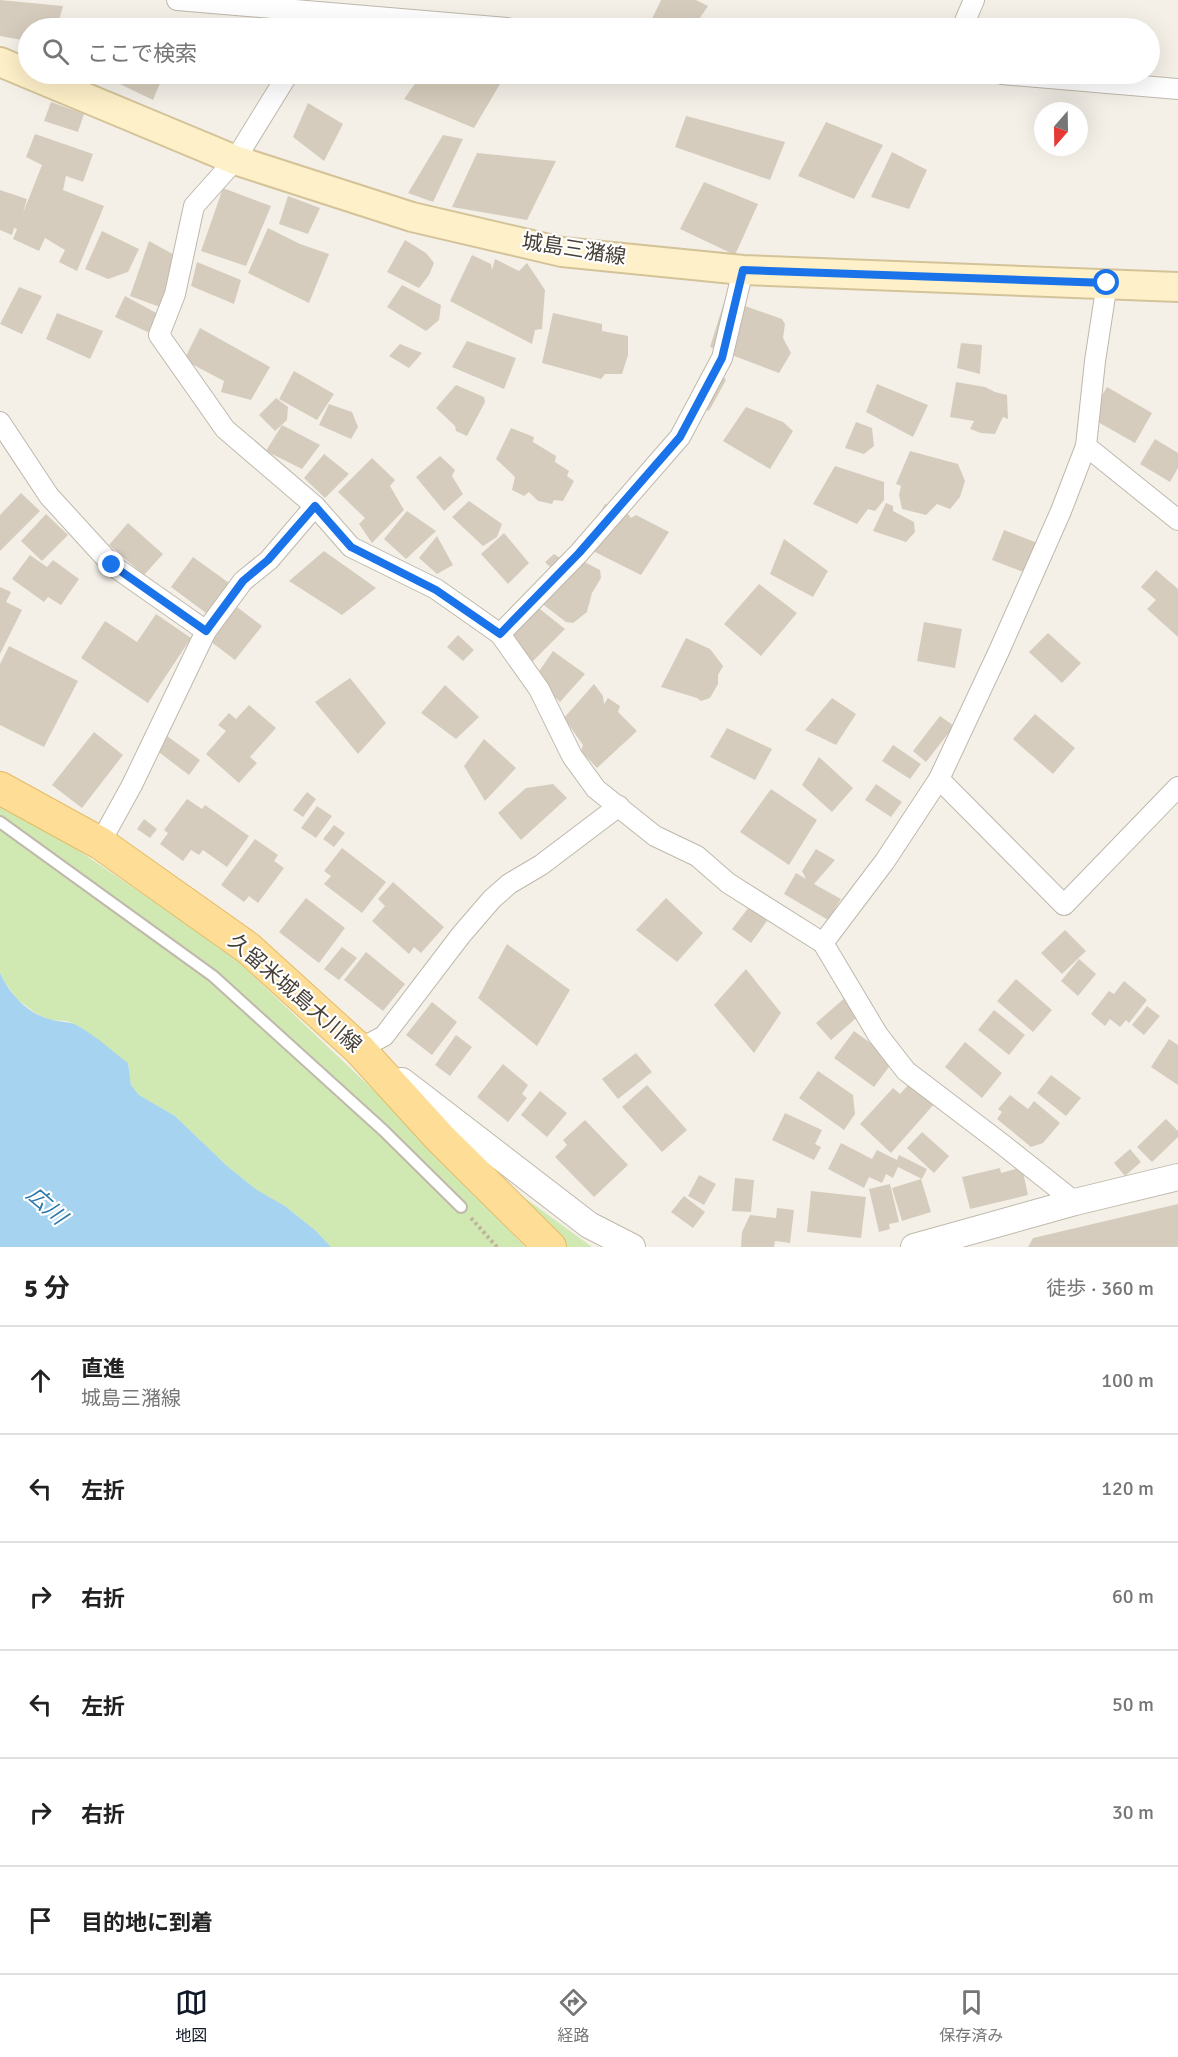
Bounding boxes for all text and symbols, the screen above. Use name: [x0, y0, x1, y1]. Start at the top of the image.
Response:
search box: [18, 18, 1160, 84]
icon: search: [39, 35, 72, 68]
text: ここで検索: [87, 40, 197, 67]
north arrow: [1034, 102, 1088, 156]
street label: 城島三潴線: [520, 228, 628, 270]
route start: [1093, 269, 1119, 295]
route end: [98, 551, 124, 577]
street label: 久留米城島大川線: [223, 928, 367, 1058]
water label: 広川: [21, 1181, 74, 1231]
text: 5 分: [24, 1273, 70, 1305]
text: 徒歩 · 360 m: [1046, 1276, 1154, 1301]
text: 直進: [81, 1355, 125, 1382]
icon: ahead: [24, 1364, 57, 1397]
text: 100 m: [1101, 1368, 1154, 1393]
text: 城島三潴線: [81, 1386, 181, 1411]
icon: left: [24, 1472, 57, 1505]
text: 120 m: [1101, 1476, 1154, 1501]
text: 左折: [81, 1477, 125, 1504]
icon: right: [24, 1580, 57, 1613]
text: 60 m: [1112, 1584, 1154, 1609]
text: 右折: [81, 1585, 125, 1612]
icon: left: [24, 1688, 57, 1721]
text: 50 m: [1112, 1692, 1154, 1717]
text: 左折: [81, 1693, 125, 1720]
icon: right: [24, 1796, 57, 1829]
text: 30 m: [1112, 1800, 1154, 1825]
text: 右折: [81, 1801, 125, 1828]
icon: arrive: [24, 1904, 57, 1937]
text: 目的地に到着: [81, 1909, 213, 1936]
tab: 地図: [175, 1986, 208, 2046]
tab: 経路: [557, 1986, 590, 2046]
tab: 保存済み: [939, 1986, 1003, 2046]

